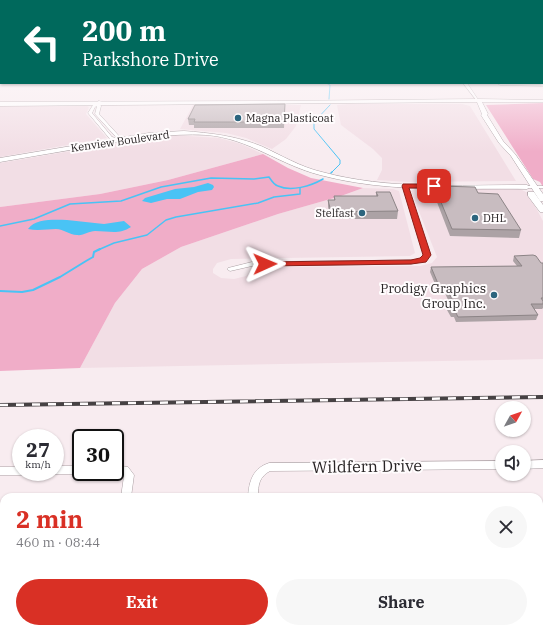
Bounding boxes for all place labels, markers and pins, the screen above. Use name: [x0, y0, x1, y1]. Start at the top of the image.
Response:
place label: Magna Plasticoat: [246, 111, 334, 125]
marker: Magna Plasticoat: [233, 113, 243, 123]
pin: [417, 169, 451, 203]
place label: Stelfast: [316, 206, 354, 220]
marker: Stelfast: [357, 208, 367, 218]
place label: DHL: [483, 211, 506, 225]
marker: DHL: [470, 213, 480, 223]
place label: Prodigy Graphics Group Inc.: [380, 280, 486, 312]
marker: Prodigy Graphics Group Inc.: [489, 290, 499, 300]

